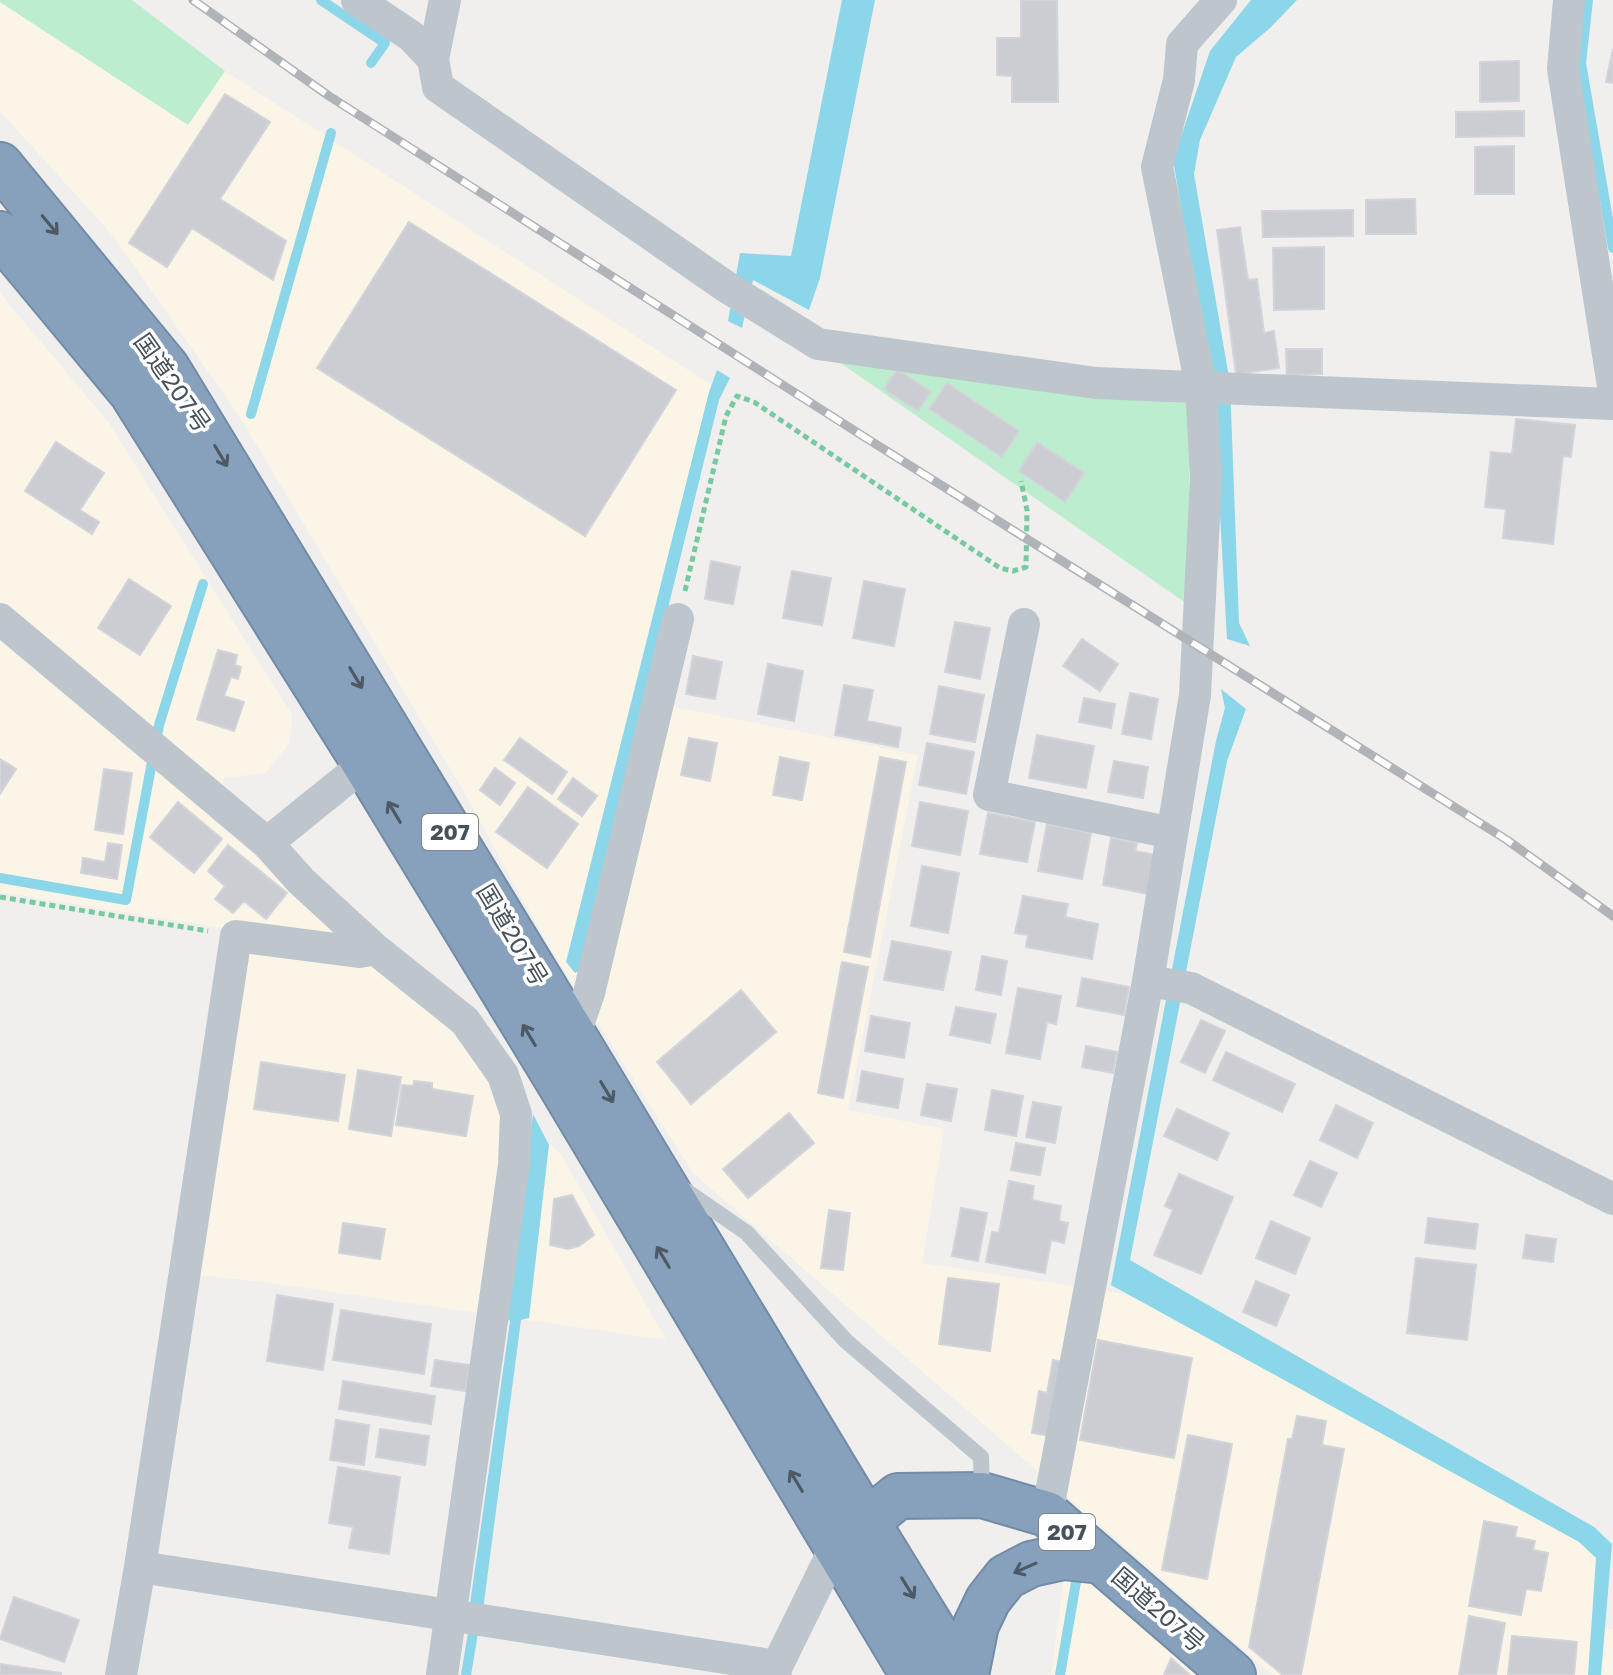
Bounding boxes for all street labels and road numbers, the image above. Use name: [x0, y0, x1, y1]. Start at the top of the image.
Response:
street label: 国道207号: [129, 327, 218, 437]
road number: 207: [422, 814, 478, 850]
street label: 国道207号: [472, 878, 555, 990]
road number: 207: [1039, 1514, 1095, 1550]
street label: 国道207号: [1107, 1561, 1211, 1657]

